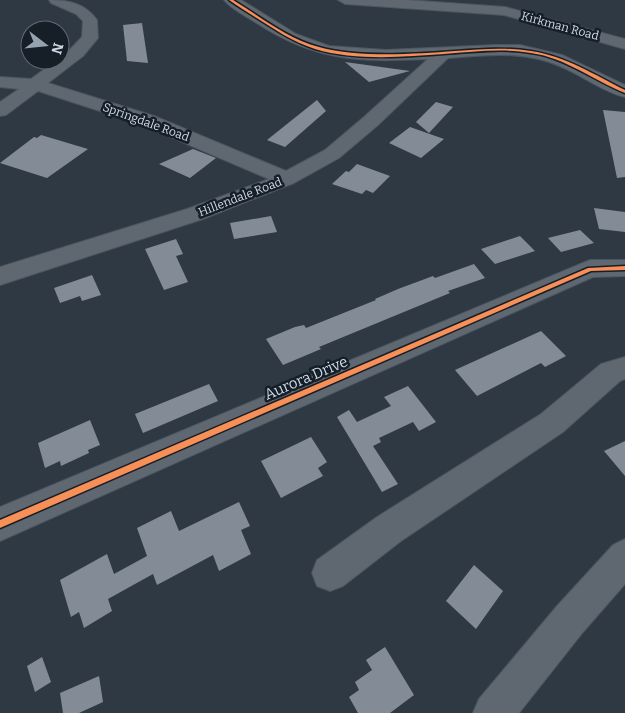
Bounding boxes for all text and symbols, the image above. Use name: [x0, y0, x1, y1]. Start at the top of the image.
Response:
street label: Kirkman Road: [520, 9, 600, 43]
north arrow: [20, 20, 70, 70]
text: N: [47, 41, 67, 56]
street label: Springdale Road: [101, 100, 191, 144]
street label: Hillendale Road: [196, 175, 284, 219]
street label: Aurora Drive: [262, 352, 350, 404]

